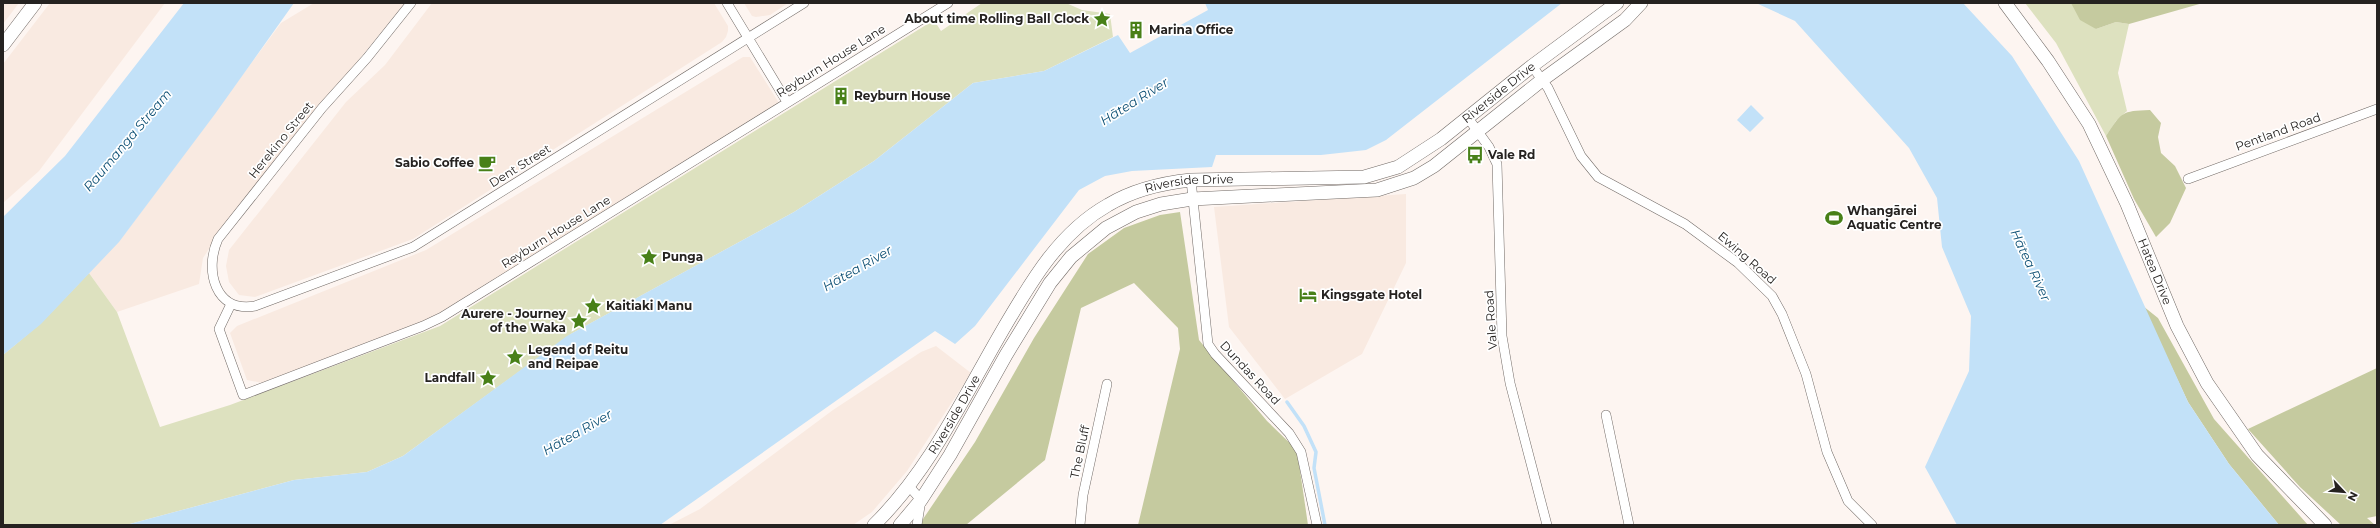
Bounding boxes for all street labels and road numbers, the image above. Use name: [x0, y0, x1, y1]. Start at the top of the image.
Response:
street label: Reyburn House Lane: [773, 21, 888, 100]
street label: Riverside Drive: [1459, 59, 1538, 126]
street label: Herekino Street: [245, 98, 316, 181]
street label: Pentland Road: [2233, 109, 2323, 154]
street label: Dent Street: [486, 141, 553, 190]
street label: Riverside Drive: [1143, 171, 1234, 196]
street label: Reyburn House Lane: [498, 192, 613, 271]
street label: Ewing Road: [1715, 228, 1780, 287]
street label: Hatea Drive: [2135, 236, 2175, 307]
street label: Vale Road: [1481, 290, 1500, 350]
street label: Dundas Road: [1217, 338, 1284, 408]
street label: Riverside Drive: [925, 372, 983, 457]
street label: The Bluff: [1067, 423, 1093, 480]

